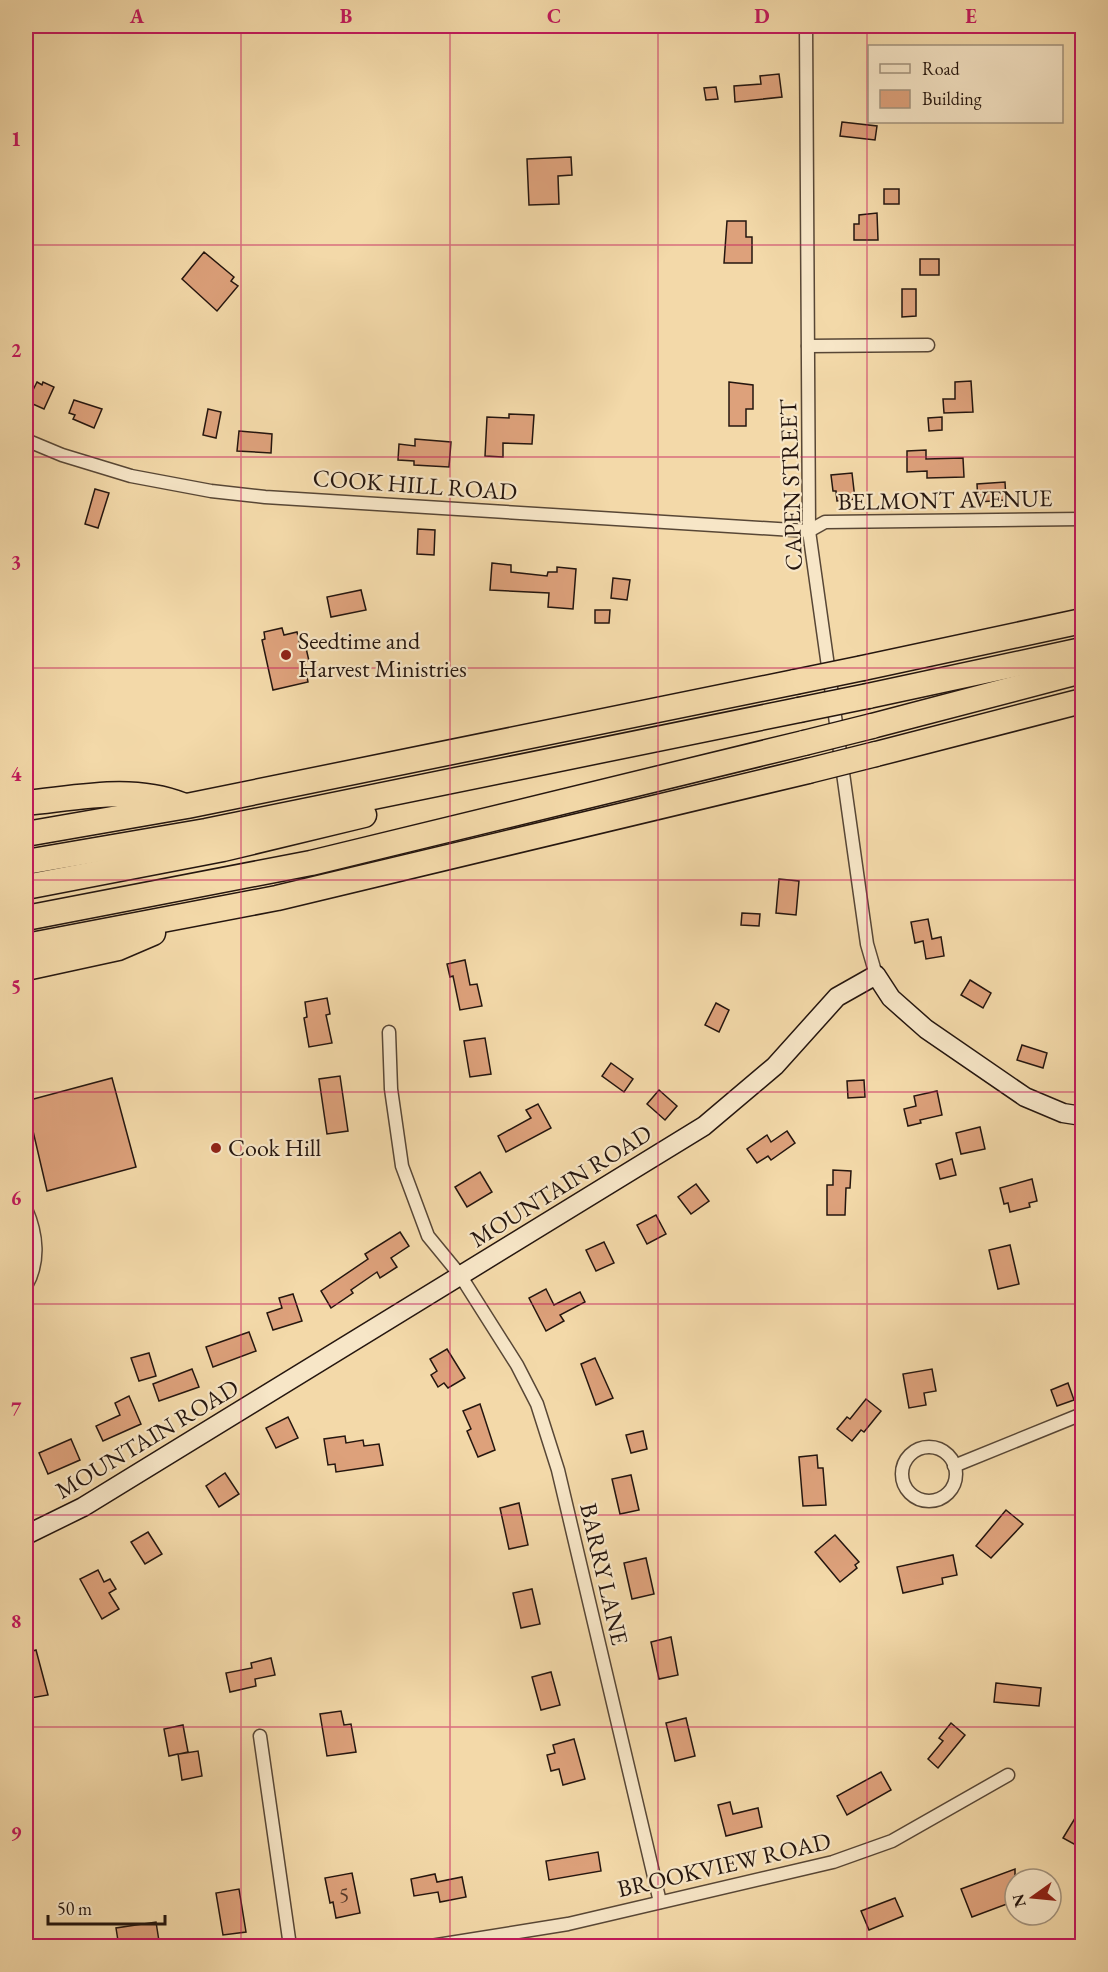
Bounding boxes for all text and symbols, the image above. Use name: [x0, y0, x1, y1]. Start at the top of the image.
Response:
text: A: [129, 3, 145, 29]
text: B: [340, 3, 352, 29]
text: C: [547, 3, 561, 29]
text: D: [754, 3, 770, 29]
text: E: [965, 3, 977, 29]
legend: [868, 45, 1063, 123]
text: Road: [922, 57, 961, 80]
text: Building: [922, 87, 982, 110]
text: 1: [11, 126, 21, 152]
text: 2: [11, 337, 22, 363]
street label: CAPEN STREET: [772, 398, 809, 571]
street label: COOK HILL ROAD: [312, 462, 518, 507]
street label: BELMONT AVENUE: [837, 482, 1053, 517]
text: 3: [11, 549, 21, 575]
place label: Seedtime and Harvest Ministries: [298, 625, 467, 684]
marker: Seedtime and Harvest Ministries: [279, 648, 293, 662]
text: 4: [11, 761, 22, 787]
text: 5: [11, 973, 21, 999]
street label: MOUNTAIN ROAD: [464, 1117, 657, 1254]
place label: Cook Hill: [228, 1132, 322, 1163]
marker: Cook Hill: [209, 1141, 223, 1155]
text: 6: [11, 1185, 22, 1211]
street label: MOUNTAIN ROAD: [49, 1372, 244, 1506]
text: 7: [11, 1396, 22, 1422]
street label: BARRY LANE: [573, 1500, 636, 1648]
text: 8: [11, 1608, 21, 1634]
text: 9: [11, 1820, 22, 1846]
street label: BROOKVIEW ROAD: [614, 1825, 834, 1904]
north arrow: [1003, 1867, 1063, 1927]
house number: 5: [339, 1881, 349, 1908]
scale bar: [48, 1888, 165, 1926]
text: N: [1007, 1892, 1031, 1910]
text: 50 m: [57, 1897, 92, 1920]

